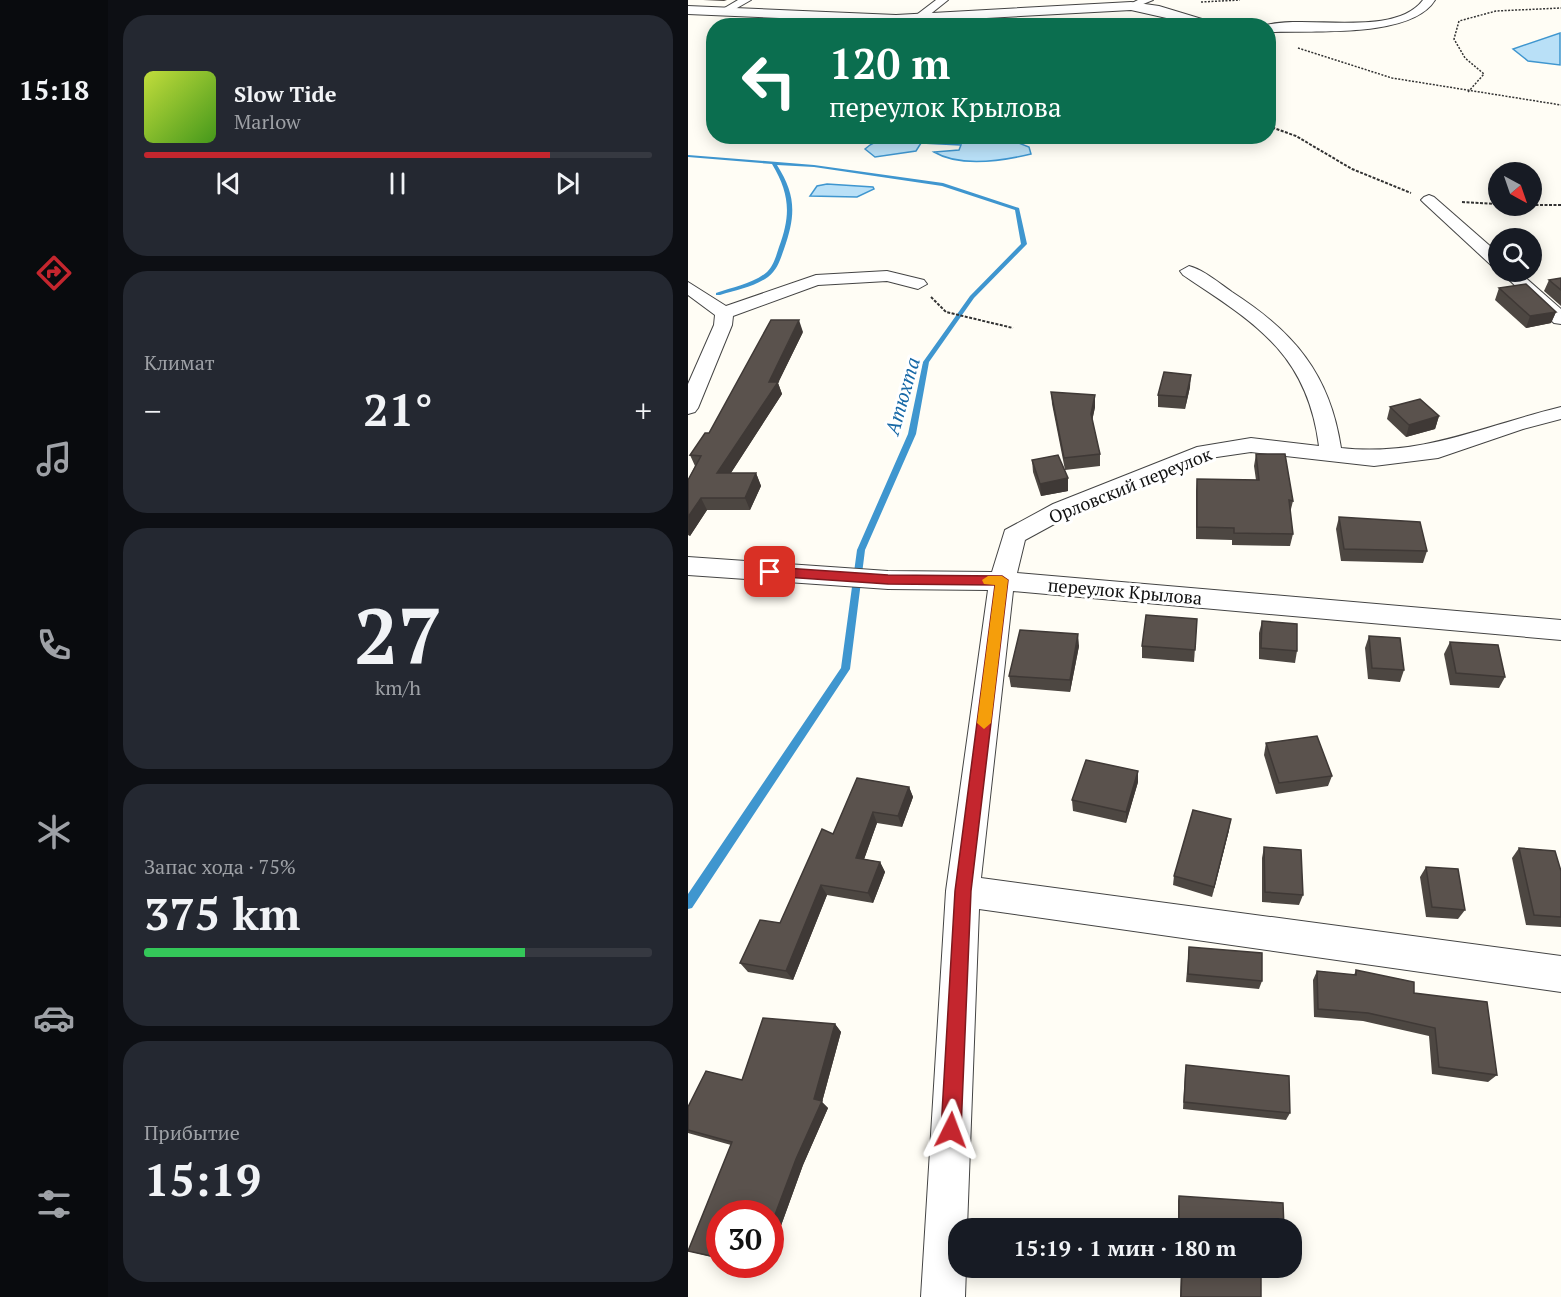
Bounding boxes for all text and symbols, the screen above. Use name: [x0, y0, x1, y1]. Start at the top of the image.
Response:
text: 120 m: [829, 35, 950, 91]
icon: left: [730, 42, 808, 120]
text: 15:18: [19, 72, 89, 108]
text: Slow Tide: [234, 79, 337, 108]
text: переулок Крылова: [829, 89, 1062, 125]
text: Marlow: [234, 108, 301, 135]
north arrow: [1488, 162, 1542, 216]
map controls: [1488, 162, 1542, 282]
icon: previous: [212, 167, 245, 200]
icon: pause: [381, 167, 414, 200]
icon: next: [551, 167, 584, 200]
button: search: [1488, 228, 1542, 282]
icon: directions: [33, 252, 75, 294]
text: Климат: [144, 349, 215, 376]
water label: Атюхта: [878, 354, 926, 439]
text: 21°: [363, 379, 433, 439]
text: −: [144, 389, 162, 432]
text: +: [634, 389, 652, 432]
icon: music: [33, 438, 75, 480]
street label: Орловский переулок: [1045, 441, 1215, 529]
pin: [744, 546, 795, 597]
icon: arrive: [753, 555, 786, 588]
street label: переулок Крылова: [1047, 572, 1203, 610]
text: 27: [354, 583, 442, 686]
icon: phone: [33, 624, 75, 666]
text: km/h: [375, 674, 421, 701]
icon: climate: [33, 811, 75, 853]
text: Запас хода · 75%: [144, 853, 296, 880]
text: 375 km: [144, 883, 300, 943]
icon: car: [33, 997, 75, 1039]
position arrow: [919, 1098, 983, 1162]
text: Прибытие: [144, 1119, 240, 1146]
text: 15:19: [144, 1149, 261, 1209]
icon: filters: [33, 1183, 75, 1225]
speed limit sign: 30: [706, 1200, 784, 1278]
text: 15:19 · 1 мин · 180 m: [1014, 1233, 1236, 1262]

